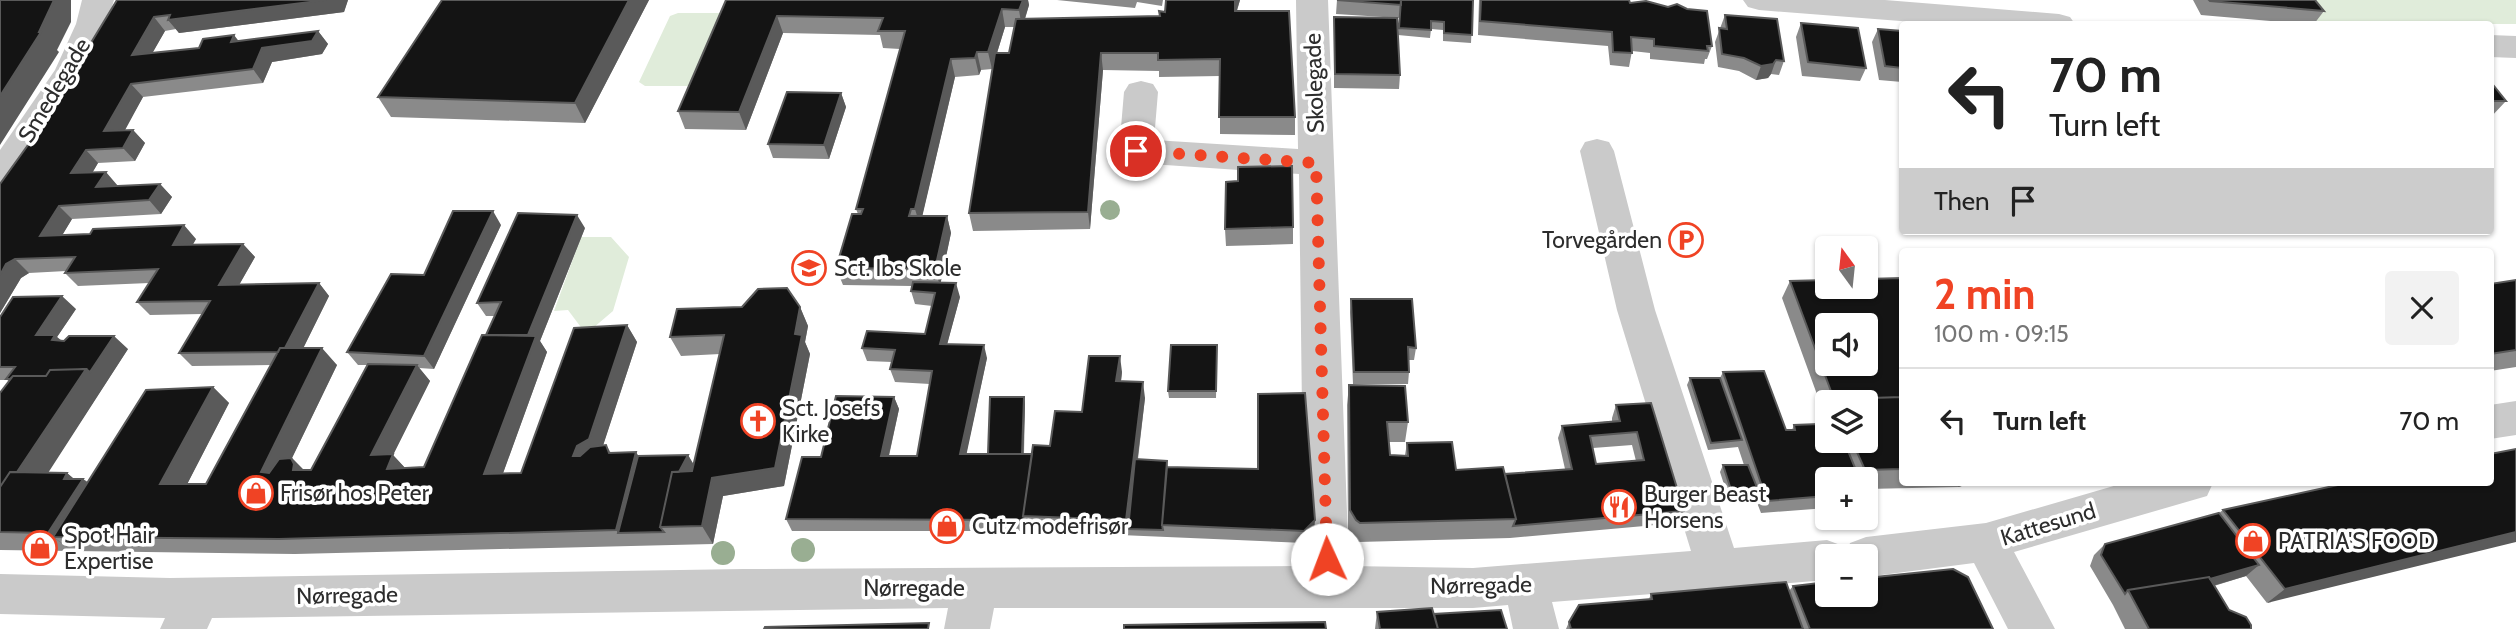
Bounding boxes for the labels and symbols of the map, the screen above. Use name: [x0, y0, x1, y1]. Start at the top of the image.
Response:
street label: Skolegade: [1298, 32, 1330, 133]
street label: Smedegade: [12, 33, 96, 147]
pin: [1106, 121, 1166, 181]
parking icon: Torvegården: [1667, 221, 1705, 259]
place label: Torvegården: [1542, 226, 1662, 254]
north arrow: [1815, 236, 1878, 299]
school or university icon: Sct. Ibs Skole: [790, 249, 828, 287]
place label: Sct. Ibs Skole: [834, 254, 962, 282]
place label: Sct. Josefs Kirke: [782, 394, 880, 448]
church icon: Sct. Josefs Kirke: [739, 402, 777, 440]
shop icon: Frisør hos Peter: [237, 474, 275, 512]
place label: Frisør hos Peter: [280, 479, 430, 507]
place label: Burger Beast Horsens: [1644, 480, 1767, 534]
restaurant icon: Burger Beast Horsens: [1600, 488, 1638, 526]
street label: Kattesund: [1997, 496, 2099, 552]
shop icon: Cutz modefrisør: [928, 507, 966, 545]
place label: Cutz modefrisør: [972, 512, 1129, 540]
place label: Spot Hair Expertise: [64, 521, 155, 575]
position arrow: [1290, 522, 1364, 596]
shop icon: PATRIA'S FOOD: [2234, 522, 2272, 560]
place label: PATRIA'S FOOD: [2278, 527, 2435, 555]
shop icon: Spot Hair Expertise: [21, 529, 59, 567]
street label: Nørregade: [1430, 570, 1532, 600]
street label: Nørregade: [863, 574, 965, 602]
street label: Nørregade: [296, 580, 398, 610]

